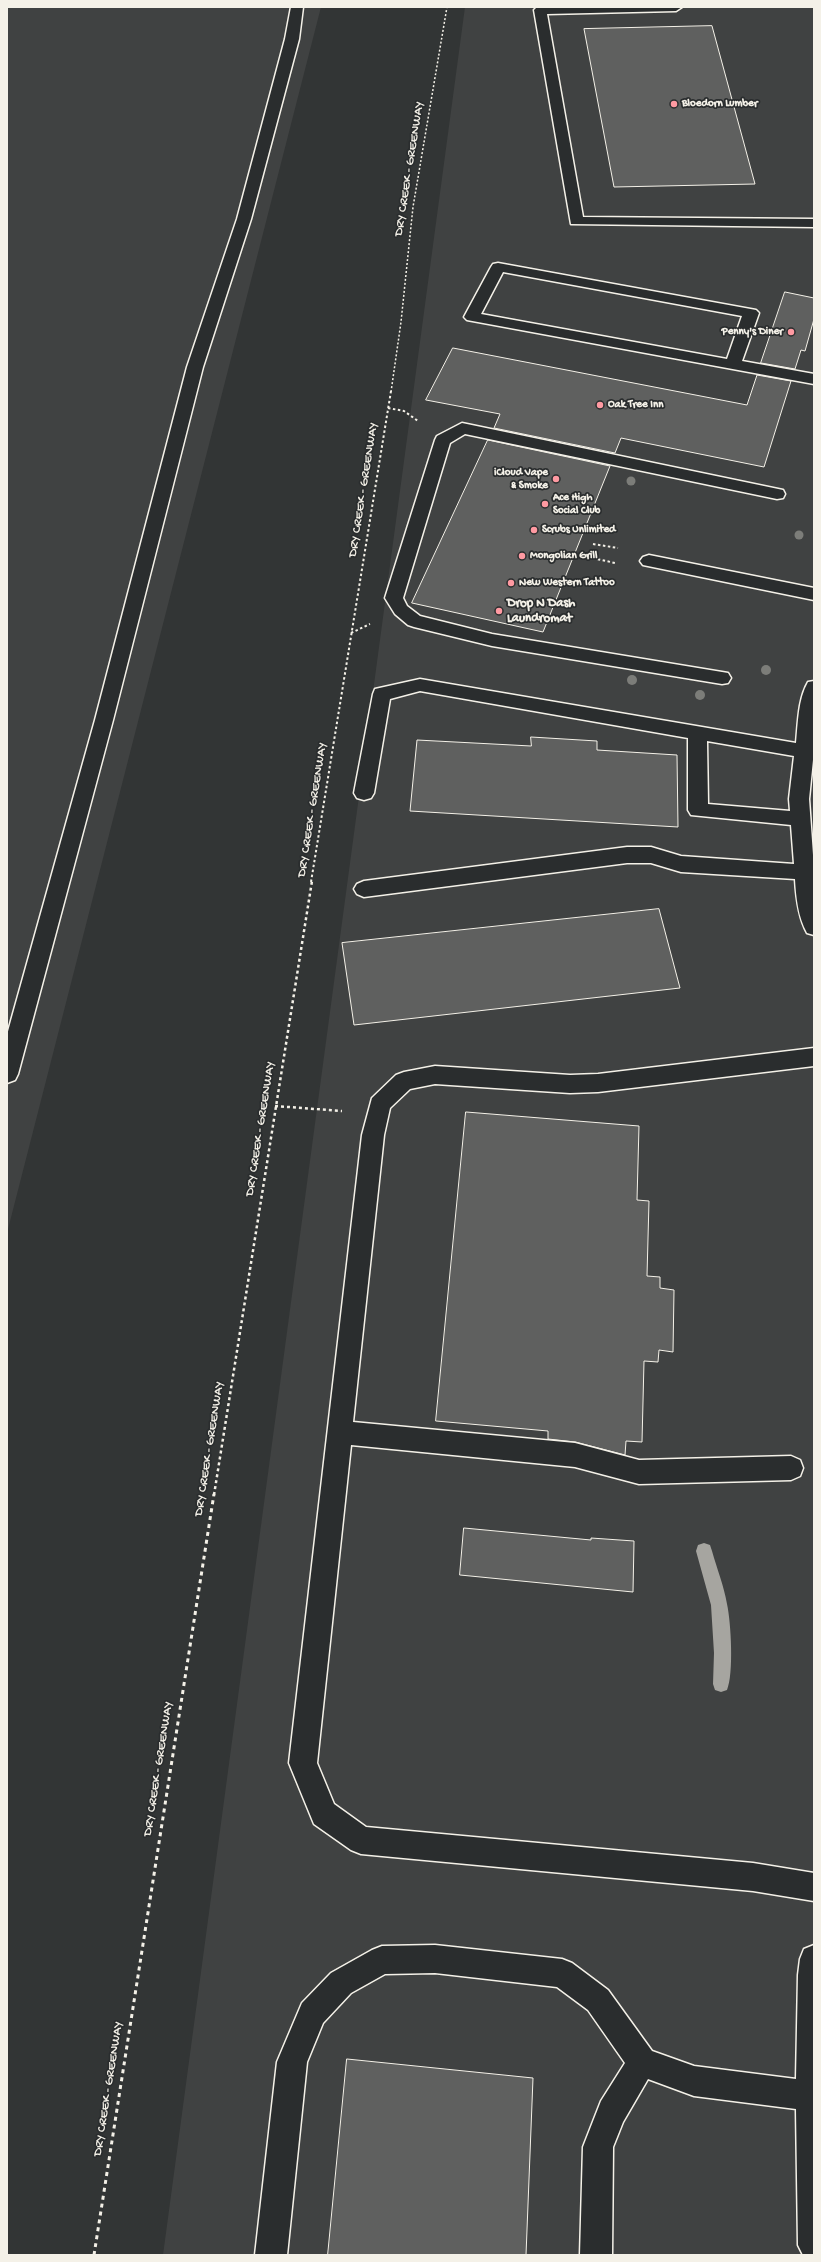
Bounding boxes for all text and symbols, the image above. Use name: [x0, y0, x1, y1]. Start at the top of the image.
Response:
place label: Bloedorn Lumber: [682, 97, 758, 111]
marker: Bloedorn Lumber: [669, 99, 679, 109]
street label: DRY CREEK - GREENWAY: [392, 100, 428, 238]
place label: Penny's Diner: [722, 325, 783, 339]
marker: Penny's Diner: [786, 327, 796, 337]
place label: Oak Tree Inn: [608, 398, 663, 412]
marker: Oak Tree Inn: [595, 400, 605, 410]
street label: DRY CREEK - GREENWAY: [346, 421, 382, 559]
place label: iCloud Vape & Smoke: [494, 466, 548, 492]
marker: iCloud Vape & Smoke: [551, 474, 561, 484]
place label: Ace High Social Club: [553, 491, 600, 517]
marker: Ace High Social Club: [540, 499, 550, 509]
place label: Scrubs Unlimited: [542, 523, 616, 537]
marker: Scrubs Unlimited: [529, 525, 539, 535]
place label: Mongolian Grill: [530, 549, 597, 563]
marker: Mongolian Grill: [517, 551, 527, 561]
place label: New Western Tattoo: [519, 576, 615, 590]
marker: New Western Tattoo: [506, 578, 516, 588]
place label: Drop N Dash Laundromat: [507, 596, 575, 627]
marker: Drop N Dash Laundromat: [494, 606, 504, 616]
street label: DRY CREEK - GREENWAY: [295, 741, 331, 879]
street label: DRY CREEK - GREENWAY: [243, 1060, 279, 1198]
street label: DRY CREEK - GREENWAY: [192, 1380, 228, 1518]
street label: DRY CREEK - GREENWAY: [141, 1700, 177, 1838]
street label: DRY CREEK - GREENWAY: [91, 2020, 127, 2158]

